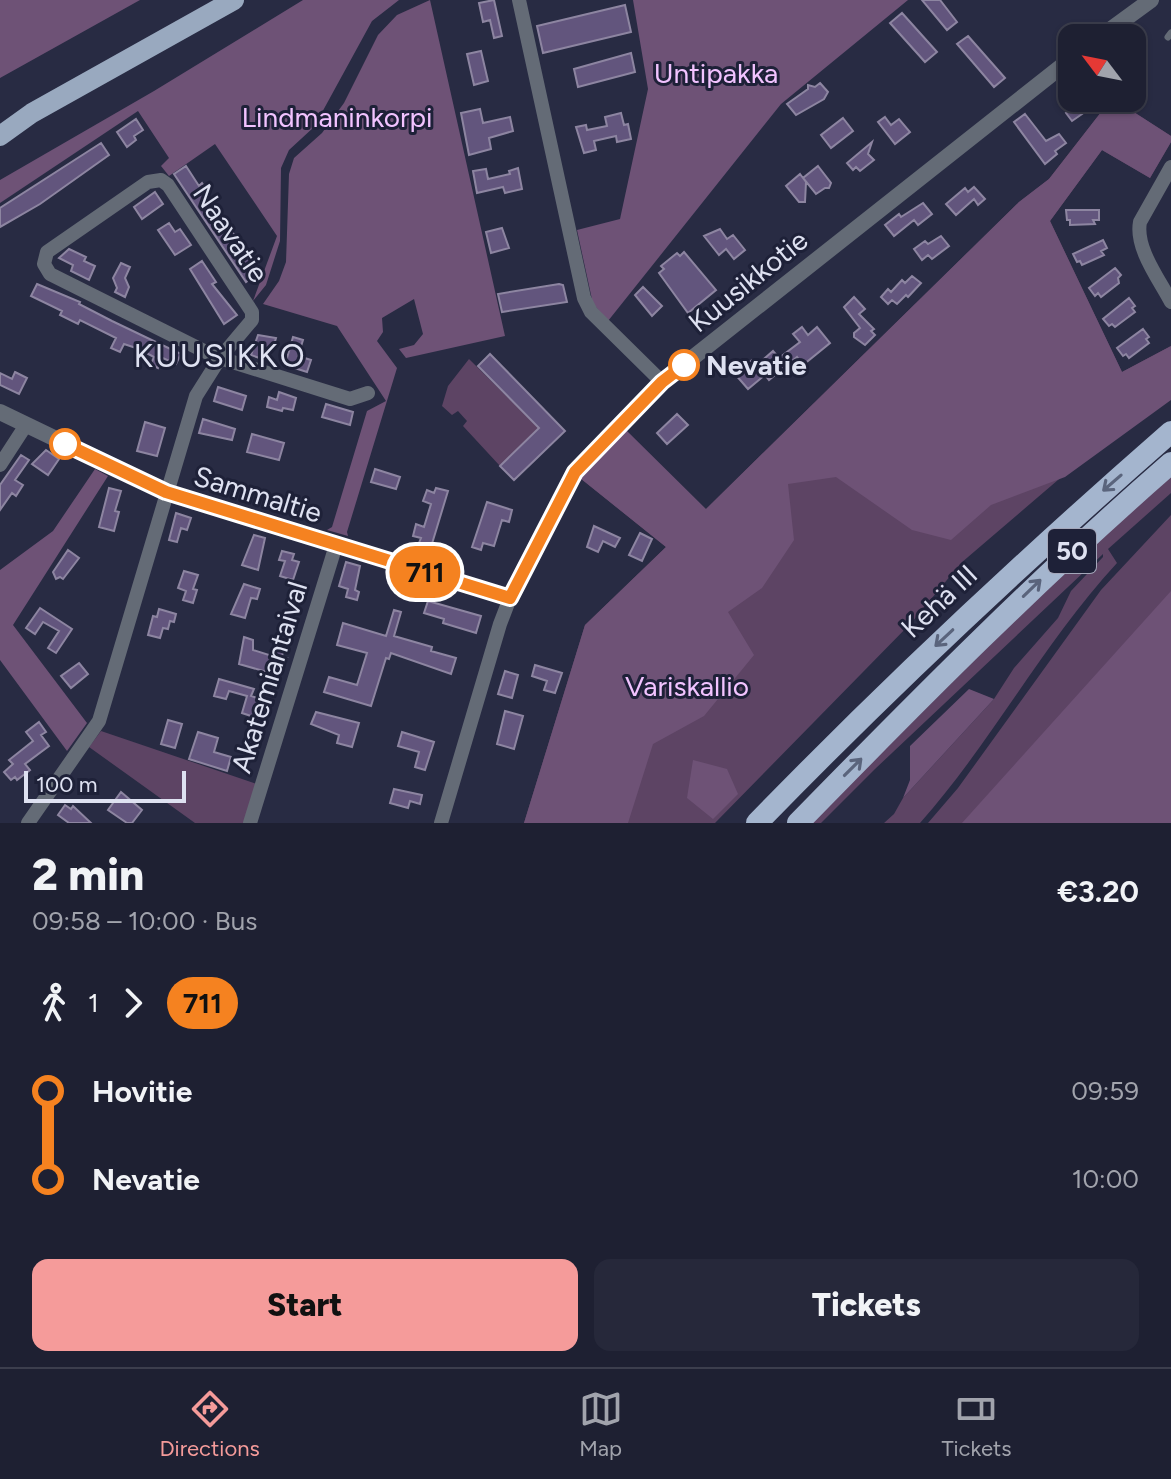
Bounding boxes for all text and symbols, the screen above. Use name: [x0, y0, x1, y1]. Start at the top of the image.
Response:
north arrow: [1058, 24, 1146, 112]
map controls: [1058, 24, 1146, 112]
park label: Untipakka: [654, 56, 778, 90]
park label: Lindmaninkorpi: [242, 100, 432, 134]
street label: Naavatie: [186, 178, 276, 288]
street label: Kuusikkotie: [682, 223, 814, 339]
district label: KUUSIKKO: [134, 337, 306, 375]
place label: Nevatie: [706, 348, 807, 382]
marker: Nevatie: [669, 350, 699, 380]
unlabelled marker: [50, 429, 80, 459]
street label: Sammaltie: [190, 458, 326, 530]
one-way arrow: [1103, 474, 1123, 492]
road number: 50: [1048, 529, 1096, 573]
line badge: 711: [379, 546, 471, 598]
text: 711: [405, 555, 445, 589]
street label: Kehä III: [894, 557, 984, 645]
street label: Akatemiantaival: [224, 577, 314, 777]
one-way arrow: [1022, 579, 1042, 598]
one-way arrow: [934, 628, 954, 647]
park label: Variskallio: [625, 669, 749, 703]
one-way arrow: [843, 758, 862, 777]
scale bar: [24, 767, 186, 803]
text: 100 m: [36, 771, 97, 798]
text: 2 min: [32, 848, 144, 901]
text: €3.20: [1057, 873, 1139, 910]
text: 09:58 – 10:00 · Bus: [32, 905, 257, 937]
icon: walk: [32, 981, 76, 1025]
icon: forward: [111, 981, 155, 1025]
text: 711: [183, 986, 222, 1020]
text: 1: [88, 987, 99, 1019]
text: Hovitie: [92, 1073, 192, 1110]
text: 09:59: [1071, 1075, 1139, 1107]
text: Nevatie: [92, 1161, 200, 1198]
text: 10:00: [1072, 1163, 1139, 1195]
button: Start: [32, 1259, 578, 1351]
button: Tickets: [594, 1259, 1139, 1351]
tab: Directions: [159, 1387, 260, 1462]
tab: Map: [579, 1387, 623, 1462]
tab: Tickets: [941, 1387, 1012, 1462]

